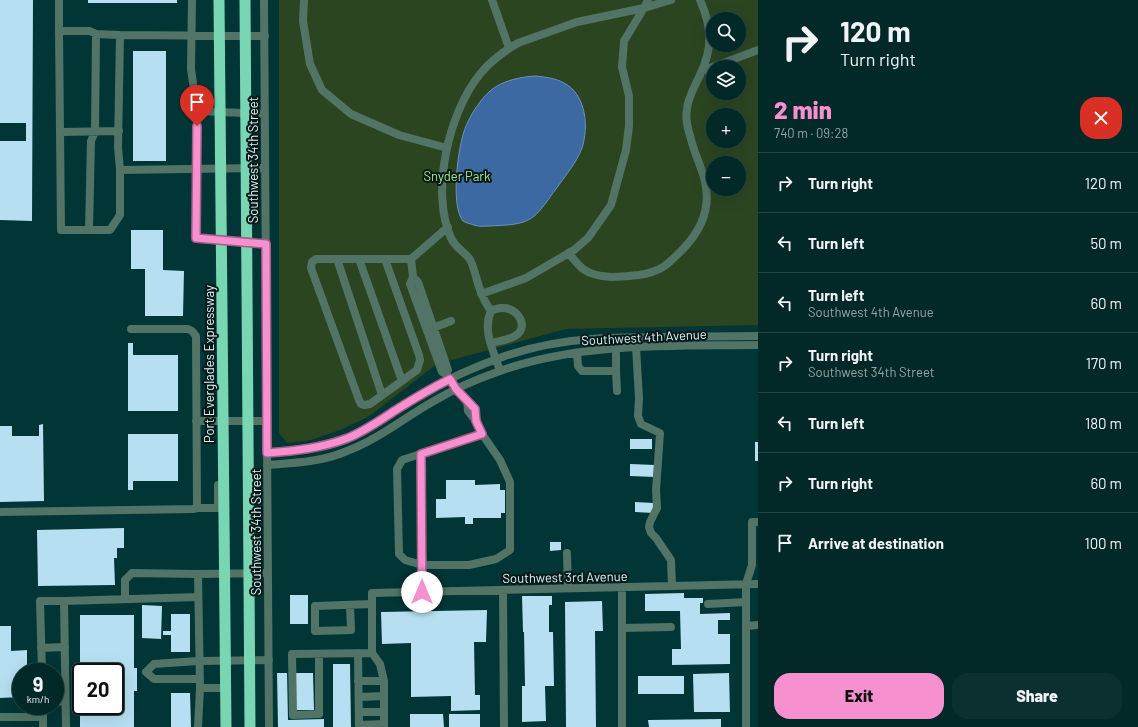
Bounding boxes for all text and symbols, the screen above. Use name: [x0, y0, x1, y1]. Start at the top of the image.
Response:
map controls: [706, 12, 746, 196]
button: search: [706, 12, 746, 52]
text: 120 m: [840, 14, 911, 48]
icon: right: [774, 16, 826, 68]
text: Turn right: [840, 48, 916, 70]
button: layers: [706, 60, 746, 100]
pin: [180, 85, 214, 126]
icon: arrive: [186, 91, 208, 113]
text: 2 min: [774, 95, 832, 124]
street label: Southwest 34th Street: [245, 97, 261, 223]
button: close: [1080, 97, 1122, 139]
button: +: [706, 108, 746, 148]
text: 740 m · 09:28: [774, 125, 848, 141]
button: −: [706, 156, 746, 196]
park label: Snyder Park: [423, 168, 491, 184]
icon: right: [774, 172, 796, 194]
text: Turn right: [808, 174, 873, 192]
text: 120 m: [1085, 174, 1122, 192]
icon: left: [774, 232, 796, 254]
text: Turn left: [808, 234, 864, 252]
text: 50 m: [1090, 234, 1122, 252]
street label: Port Everglades Expressway: [201, 285, 217, 443]
text: Turn left: [808, 286, 864, 304]
icon: left: [774, 292, 796, 314]
text: 60 m: [1090, 294, 1122, 312]
text: Southwest 4th Avenue: [808, 304, 934, 320]
street label: Southwest 4th Avenue: [581, 326, 707, 348]
text: Turn right: [808, 346, 873, 364]
icon: right: [774, 352, 796, 374]
text: 170 m: [1086, 354, 1122, 372]
text: Southwest 34th Street: [808, 364, 935, 380]
icon: left: [774, 412, 796, 434]
text: Turn left: [808, 414, 864, 432]
text: 180 m: [1085, 414, 1122, 432]
street label: Southwest 34th Street: [248, 469, 264, 595]
icon: right: [774, 472, 796, 494]
text: Turn right: [808, 474, 873, 492]
text: 60 m: [1090, 474, 1122, 492]
icon: arrive: [774, 532, 796, 554]
text: Arrive at destination: [808, 534, 944, 552]
text: 100 m: [1084, 534, 1122, 552]
street label: Southwest 3rd Avenue: [502, 568, 628, 586]
position arrow: [401, 571, 443, 613]
speed limit sign: 20: [72, 663, 124, 715]
text: 9: [33, 672, 43, 696]
button: Exit: [774, 673, 944, 719]
button: Share: [952, 673, 1122, 719]
text: km/h: [27, 693, 49, 705]

